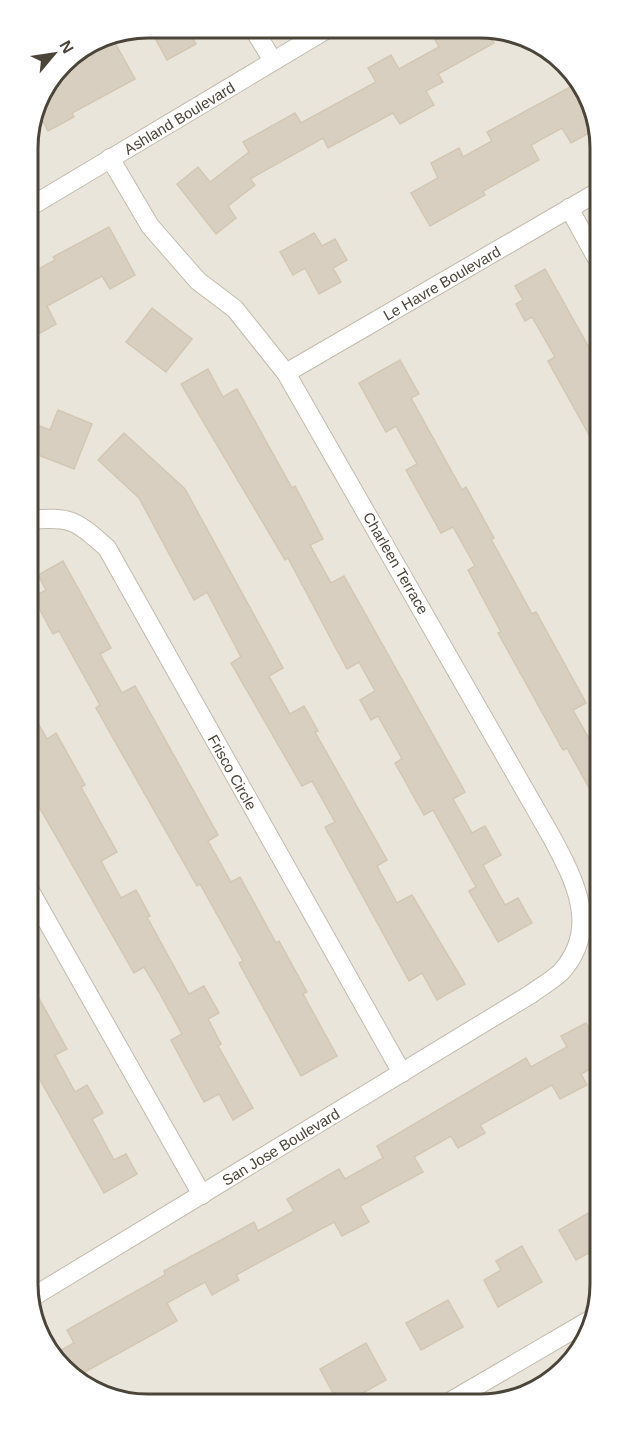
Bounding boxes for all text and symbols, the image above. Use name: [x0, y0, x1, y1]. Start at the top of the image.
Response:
north arrow: [24, 24, 84, 84]
text: N: [56, 38, 77, 56]
street label: Ashland Boulevard: [121, 78, 237, 157]
street label: Le Havre Boulevard: [380, 242, 503, 323]
street label: Charleen Terrace: [360, 509, 432, 617]
street label: Frisco Circle: [205, 731, 261, 812]
street label: San Jose Boulevard: [219, 1104, 342, 1188]

